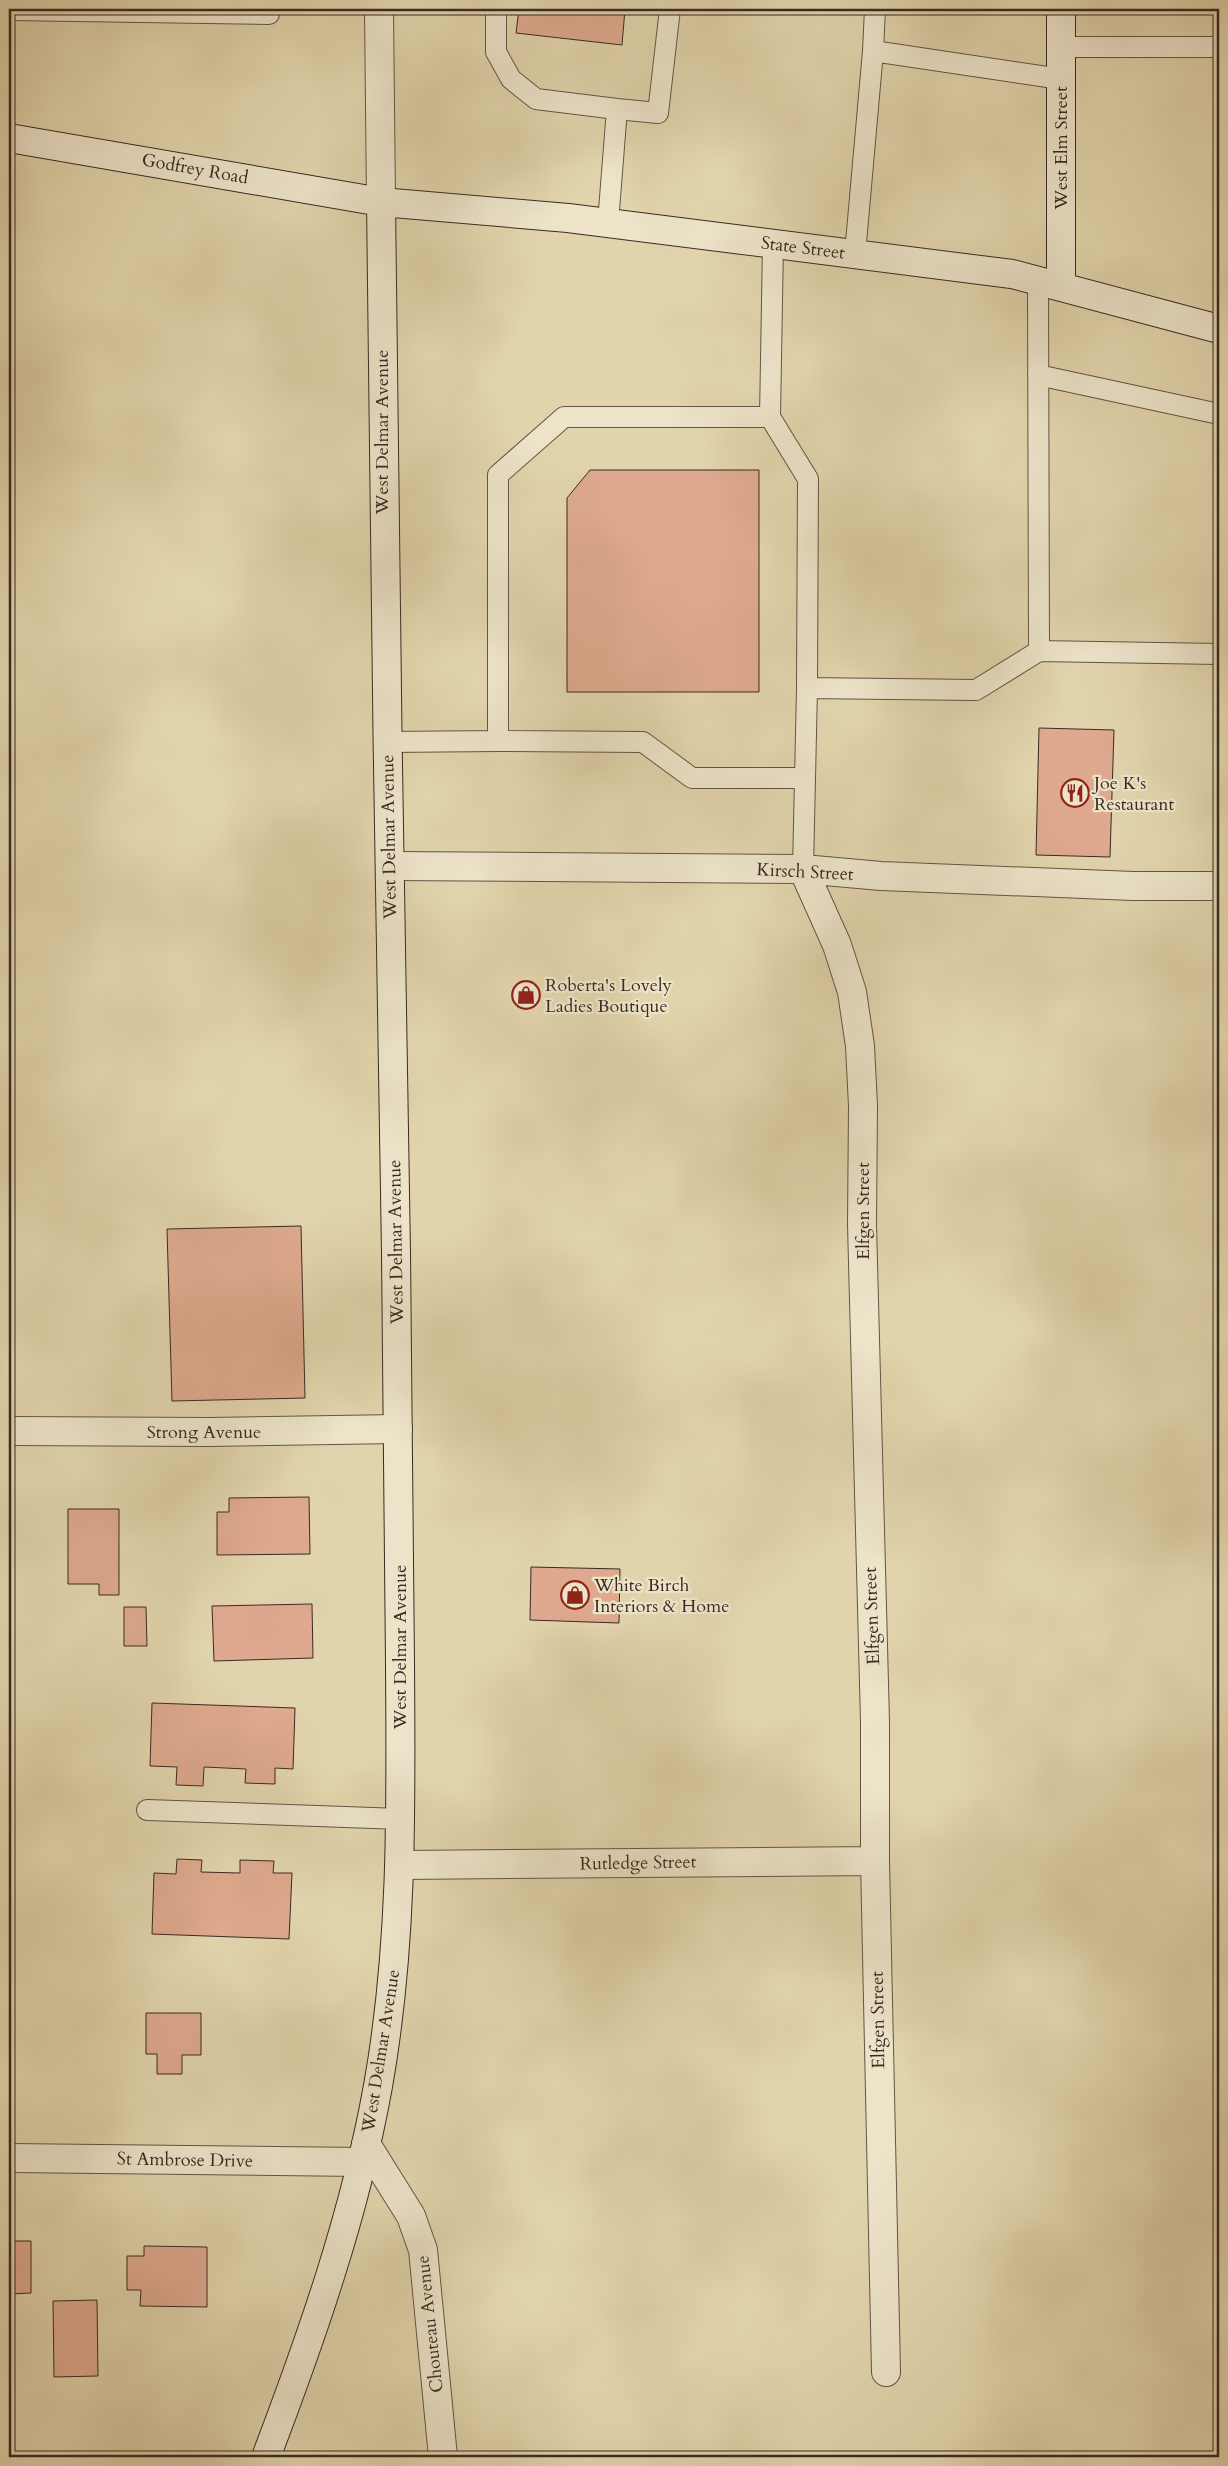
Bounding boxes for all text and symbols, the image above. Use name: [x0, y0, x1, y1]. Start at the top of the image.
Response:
street label: West Elm Street: [1049, 86, 1074, 211]
street label: Godfrey Road: [140, 147, 251, 191]
street label: State Street: [760, 230, 847, 266]
street label: West Delmar Avenue: [370, 350, 395, 515]
street label: West Delmar Avenue: [375, 754, 403, 921]
place label: Joe K's Restaurant: [1091, 771, 1175, 817]
restaurant icon: Joe K's Restaurant: [1060, 778, 1090, 808]
street label: Kirsch Street: [756, 857, 855, 887]
place label: Roberta's Lovely Ladies Boutique: [545, 973, 672, 1019]
shop icon: Roberta's Lovely Ladies Boutique: [511, 980, 541, 1010]
street label: West Delmar Avenue: [382, 1159, 410, 1326]
street label: Elfgen Street: [851, 1162, 876, 1260]
street label: Strong Avenue: [147, 1420, 261, 1445]
street label: West Delmar Avenue: [388, 1565, 413, 1730]
street label: Elfgen Street: [858, 1566, 886, 1665]
place label: White Birch Interiors & Home: [593, 1573, 729, 1619]
shop icon: White Birch Interiors & Home: [560, 1580, 590, 1610]
street label: Rutledge Street: [579, 1849, 697, 1877]
street label: West Delmar Avenue: [356, 1968, 406, 2135]
street label: Elfgen Street: [865, 1971, 891, 2069]
street label: St Ambrose Drive: [117, 2146, 253, 2174]
street label: Chouteau Avenue: [410, 2254, 450, 2394]

